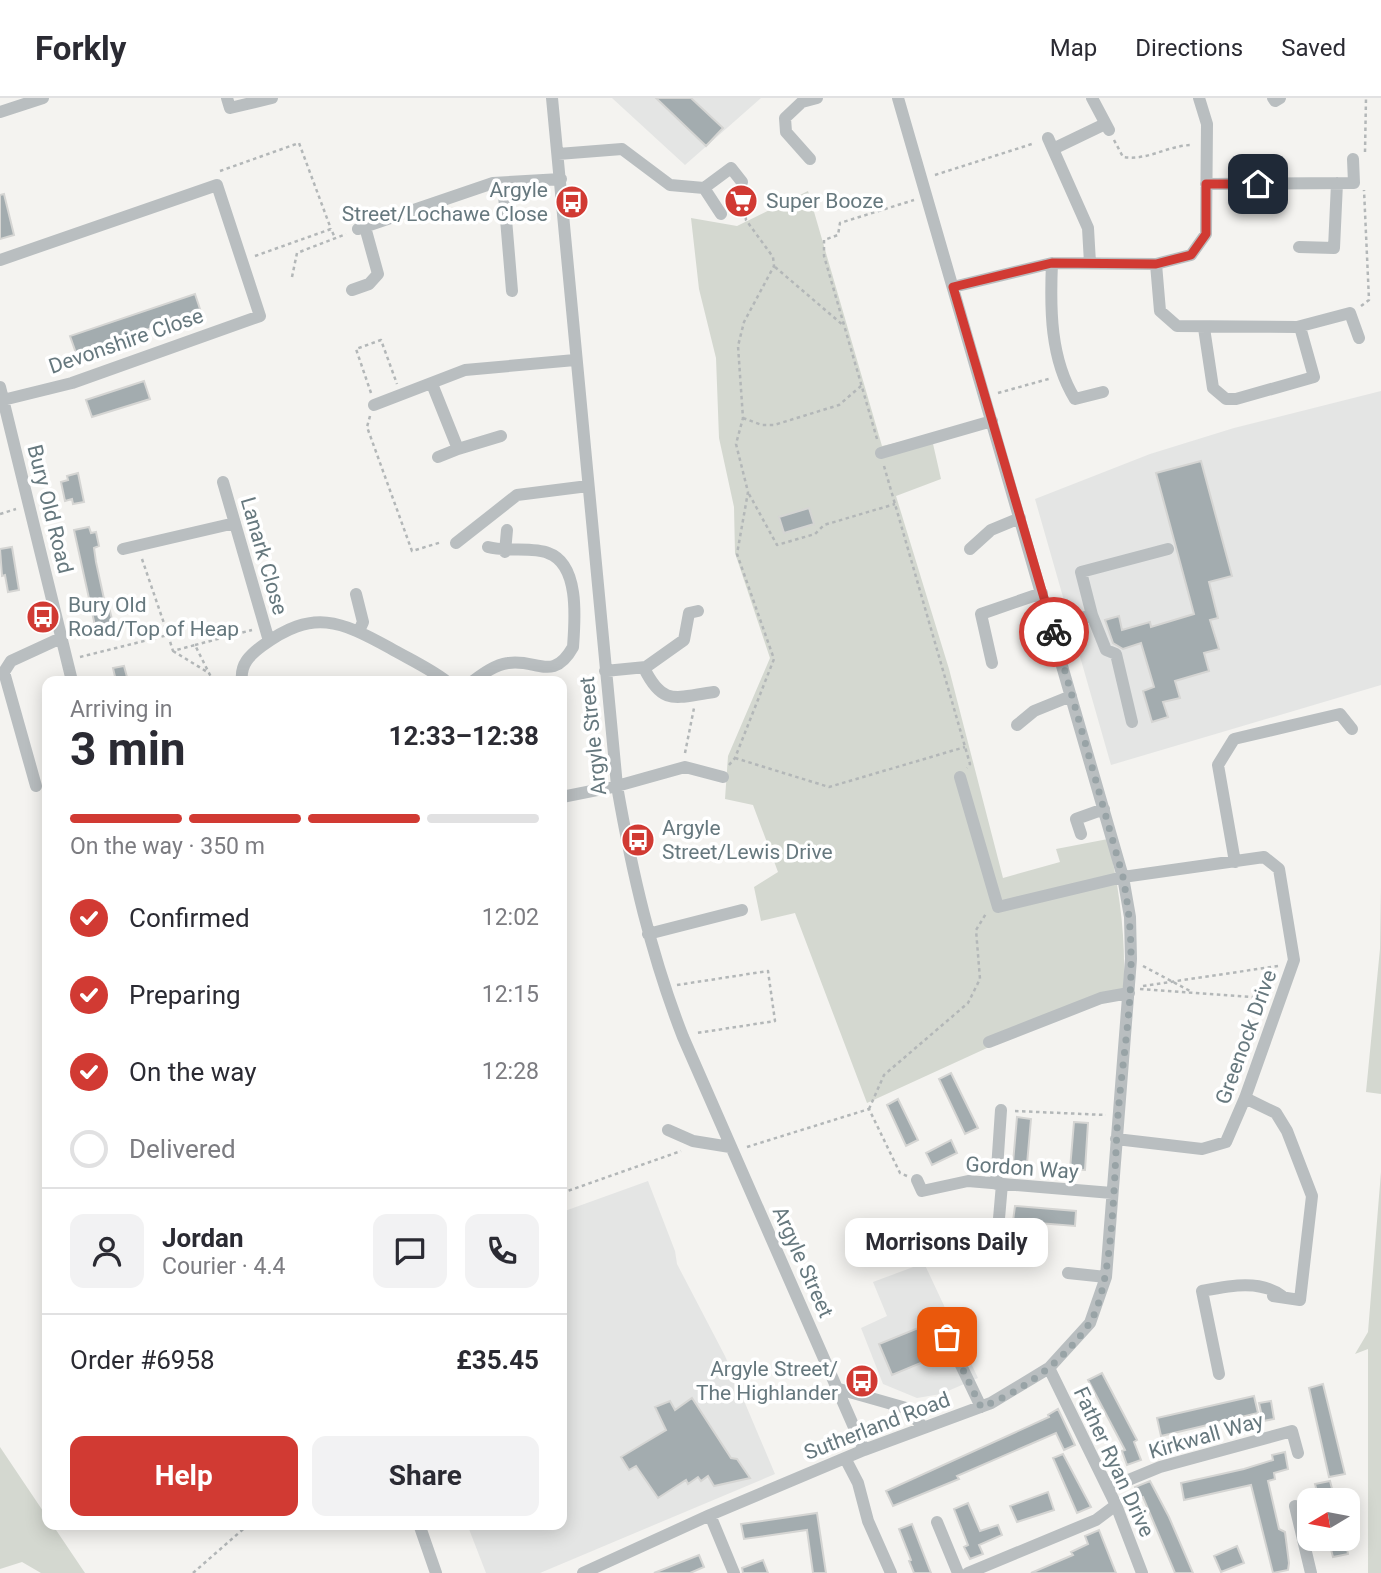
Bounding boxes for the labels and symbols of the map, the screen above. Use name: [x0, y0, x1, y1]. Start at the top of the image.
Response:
pin: [1228, 154, 1288, 214]
place label: Argyle Street/Lochawe Close: [342, 178, 548, 226]
supermarket icon: Super Booze: [722, 182, 760, 220]
bus stop icon: Argyle Street/Lochawe Close: [553, 183, 591, 221]
place label: Super Booze: [766, 189, 884, 213]
street label: Devonshire Close: [46, 303, 206, 379]
street label: Bury Old Road: [22, 442, 78, 576]
street label: Lanark Close: [236, 494, 292, 618]
place label: Bury Old Road/Top of Heap: [68, 593, 239, 641]
courier: [1019, 597, 1089, 667]
bus stop icon: Bury Old Road/Top of Heap: [24, 598, 62, 636]
street label: Argyle Street: [575, 675, 611, 797]
place label: Argyle Street/Lewis Drive: [662, 816, 833, 864]
bus stop icon: Argyle Street/Lewis Drive: [619, 821, 657, 859]
street label: Greenock Drive: [1211, 967, 1281, 1107]
street label: Gordon Way: [965, 1152, 1079, 1184]
street label: Argyle Street: [768, 1203, 838, 1321]
callout: Morrisons Daily: [846, 1218, 1048, 1267]
pin: [917, 1307, 977, 1367]
place label: Argyle Street/ The Highlander: [696, 1357, 838, 1405]
bus stop icon: Argyle Street/ The Highlander: [843, 1362, 881, 1400]
street label: Father Ryan Drive: [1069, 1383, 1159, 1541]
street label: Sutherland Road: [801, 1387, 953, 1465]
street label: Kirkwall Way: [1146, 1408, 1266, 1464]
north arrow: [1297, 1488, 1360, 1550]

